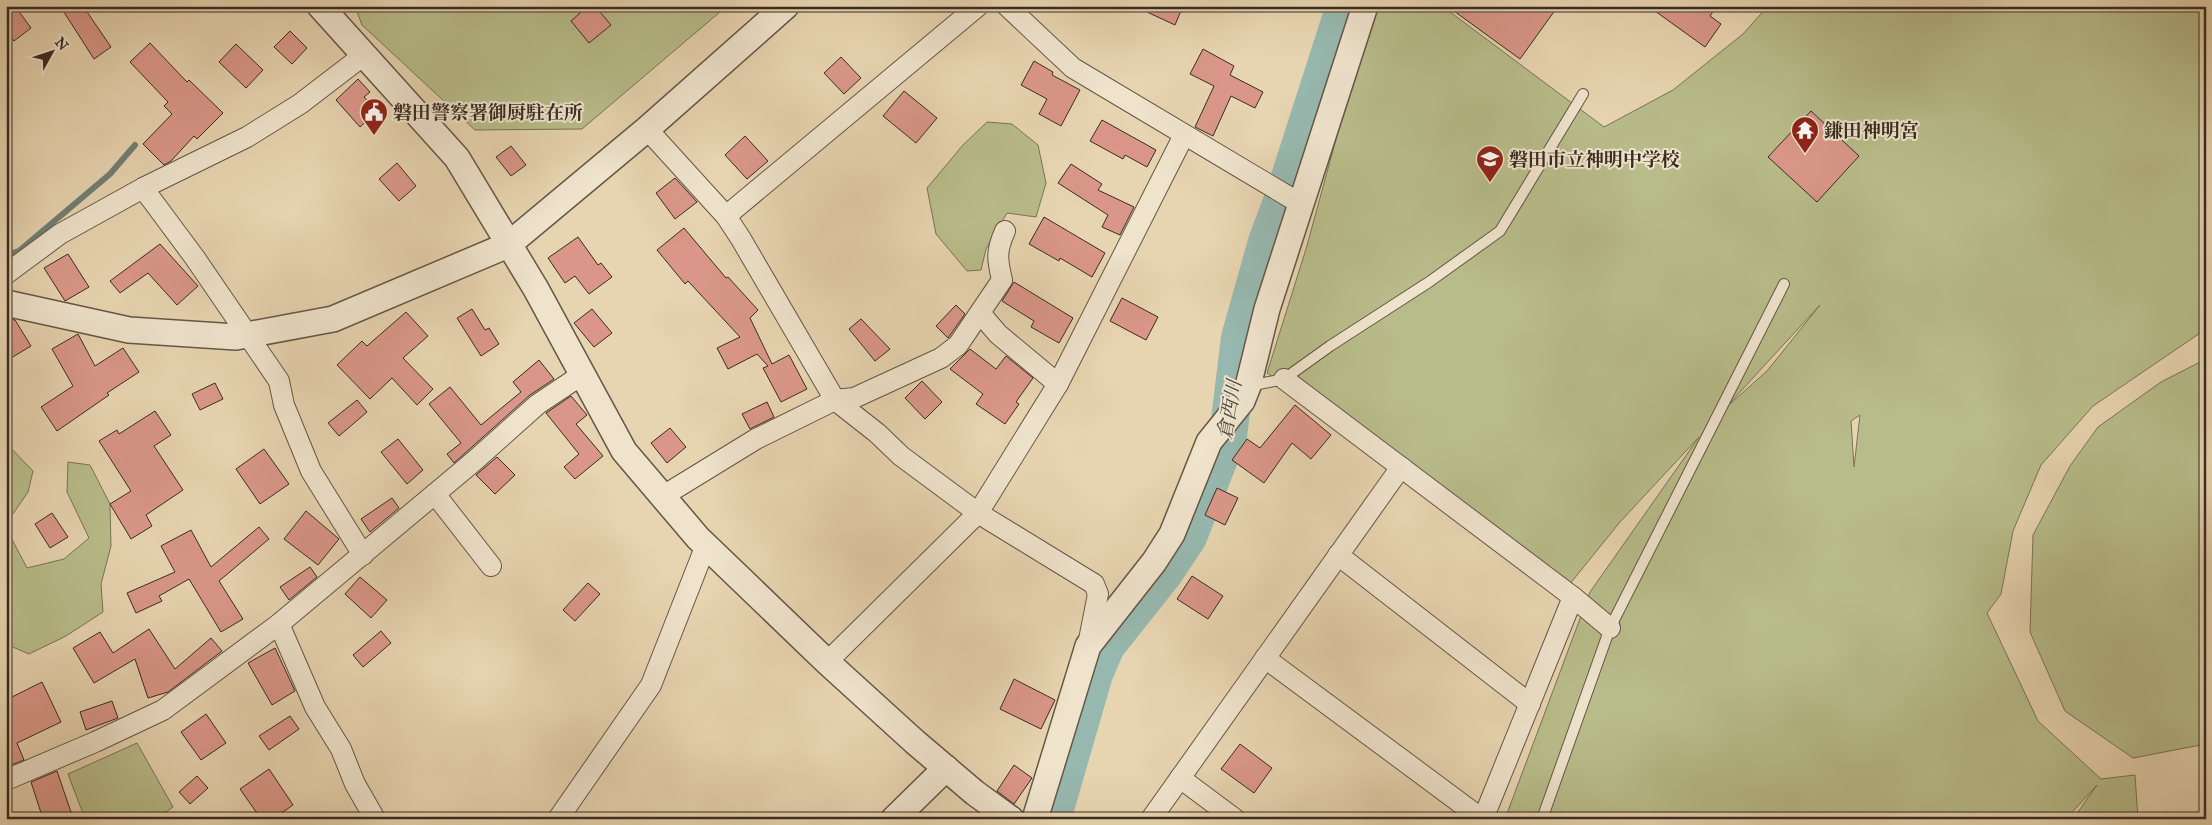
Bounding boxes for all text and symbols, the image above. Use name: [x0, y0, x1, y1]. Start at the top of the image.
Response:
north arrow: [28, 28, 78, 78]
text: N: [51, 34, 72, 54]
public building icon: 磐田警察署御厨駐在所: [359, 97, 389, 136]
place label: 磐田警察署御厨駐在所: [393, 101, 583, 124]
temple icon: 鎌田神明宮: [1790, 115, 1820, 154]
place label: 鎌田神明宮: [1824, 119, 1919, 142]
school or university icon: 磐田市立神明中学校: [1475, 144, 1505, 183]
place label: 磐田市立神明中学校: [1509, 148, 1680, 171]
water label: 倉西川: [1212, 376, 1246, 442]

